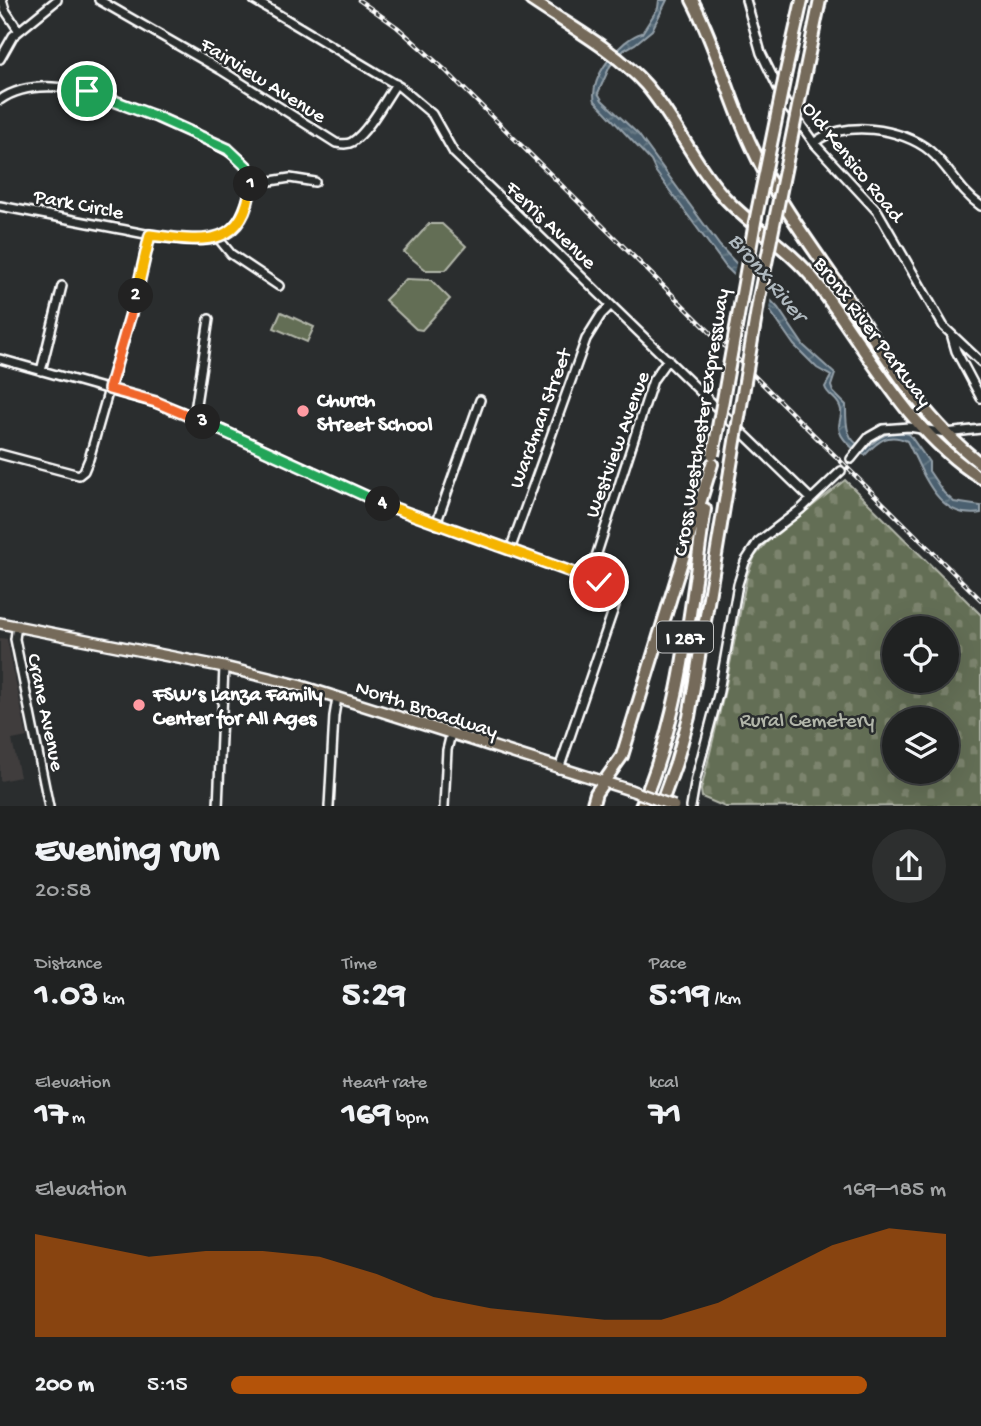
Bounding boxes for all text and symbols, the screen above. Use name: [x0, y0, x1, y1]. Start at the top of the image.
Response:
street label: Fairview Avenue: [194, 33, 331, 131]
pin: [57, 61, 117, 121]
icon: arrive: [68, 72, 106, 110]
street label: Old Kensico Road: [795, 98, 909, 230]
pin: 1: [233, 166, 268, 202]
text: 1: [247, 172, 254, 195]
street label: Ferris Avenue: [498, 176, 601, 277]
street label: Park Circle: [30, 185, 127, 228]
water label: Bronx River: [721, 228, 814, 332]
street label: Bronx River Parkway: [806, 252, 936, 413]
pin: 2: [118, 278, 154, 314]
text: 2: [131, 284, 140, 307]
street label: Cross Westchester Expressway: [670, 287, 737, 558]
street label: Wardman Street: [505, 344, 580, 492]
street label: Westview Avenue: [581, 367, 658, 522]
place label: Church Street School: [316, 390, 433, 439]
marker: Church Street School: [295, 403, 311, 419]
pin: 3: [186, 404, 220, 440]
text: 3: [198, 410, 207, 433]
pin: 4: [366, 486, 400, 522]
text: 4: [378, 492, 387, 515]
pin: [569, 552, 629, 612]
icon: check: [580, 563, 618, 601]
map controls: [882, 616, 959, 784]
button: locate: [882, 616, 959, 693]
road number: I 287: [657, 622, 713, 652]
street label: Crane Avenue: [19, 652, 68, 775]
street label: North Broadway: [352, 677, 500, 746]
place label: FSW’s Lanza Family Center for All Ages: [152, 684, 323, 733]
marker: FSW’s Lanza Family Center for All Ages: [131, 697, 147, 713]
button: layers: [882, 707, 959, 784]
park label: Rural Cemetery: [740, 710, 874, 735]
button: share: [872, 829, 946, 903]
text: Evening run: [35, 830, 219, 874]
text: 20:58: [35, 878, 91, 905]
text: Distance: [35, 953, 102, 976]
text: Time: [342, 953, 377, 976]
text: Pace: [649, 953, 686, 976]
text: 1.03: [35, 976, 98, 1017]
text: 5:29: [342, 976, 406, 1017]
text: 5:19: [649, 976, 710, 1017]
text: km: [98, 988, 125, 1011]
text: /km: [710, 988, 741, 1011]
text: Elevation: [35, 1072, 111, 1095]
text: Heart rate: [342, 1072, 427, 1095]
text: kcal: [649, 1072, 679, 1095]
text: 17: [35, 1095, 67, 1136]
text: 169: [342, 1095, 391, 1136]
text: 71: [649, 1095, 681, 1136]
text: m: [67, 1107, 85, 1130]
text: bpm: [391, 1107, 429, 1130]
text: Elevation: [35, 1177, 126, 1204]
text: 169–185 m: [844, 1177, 946, 1204]
text: 200 m: [35, 1372, 94, 1399]
text: 5:15: [147, 1372, 188, 1399]

